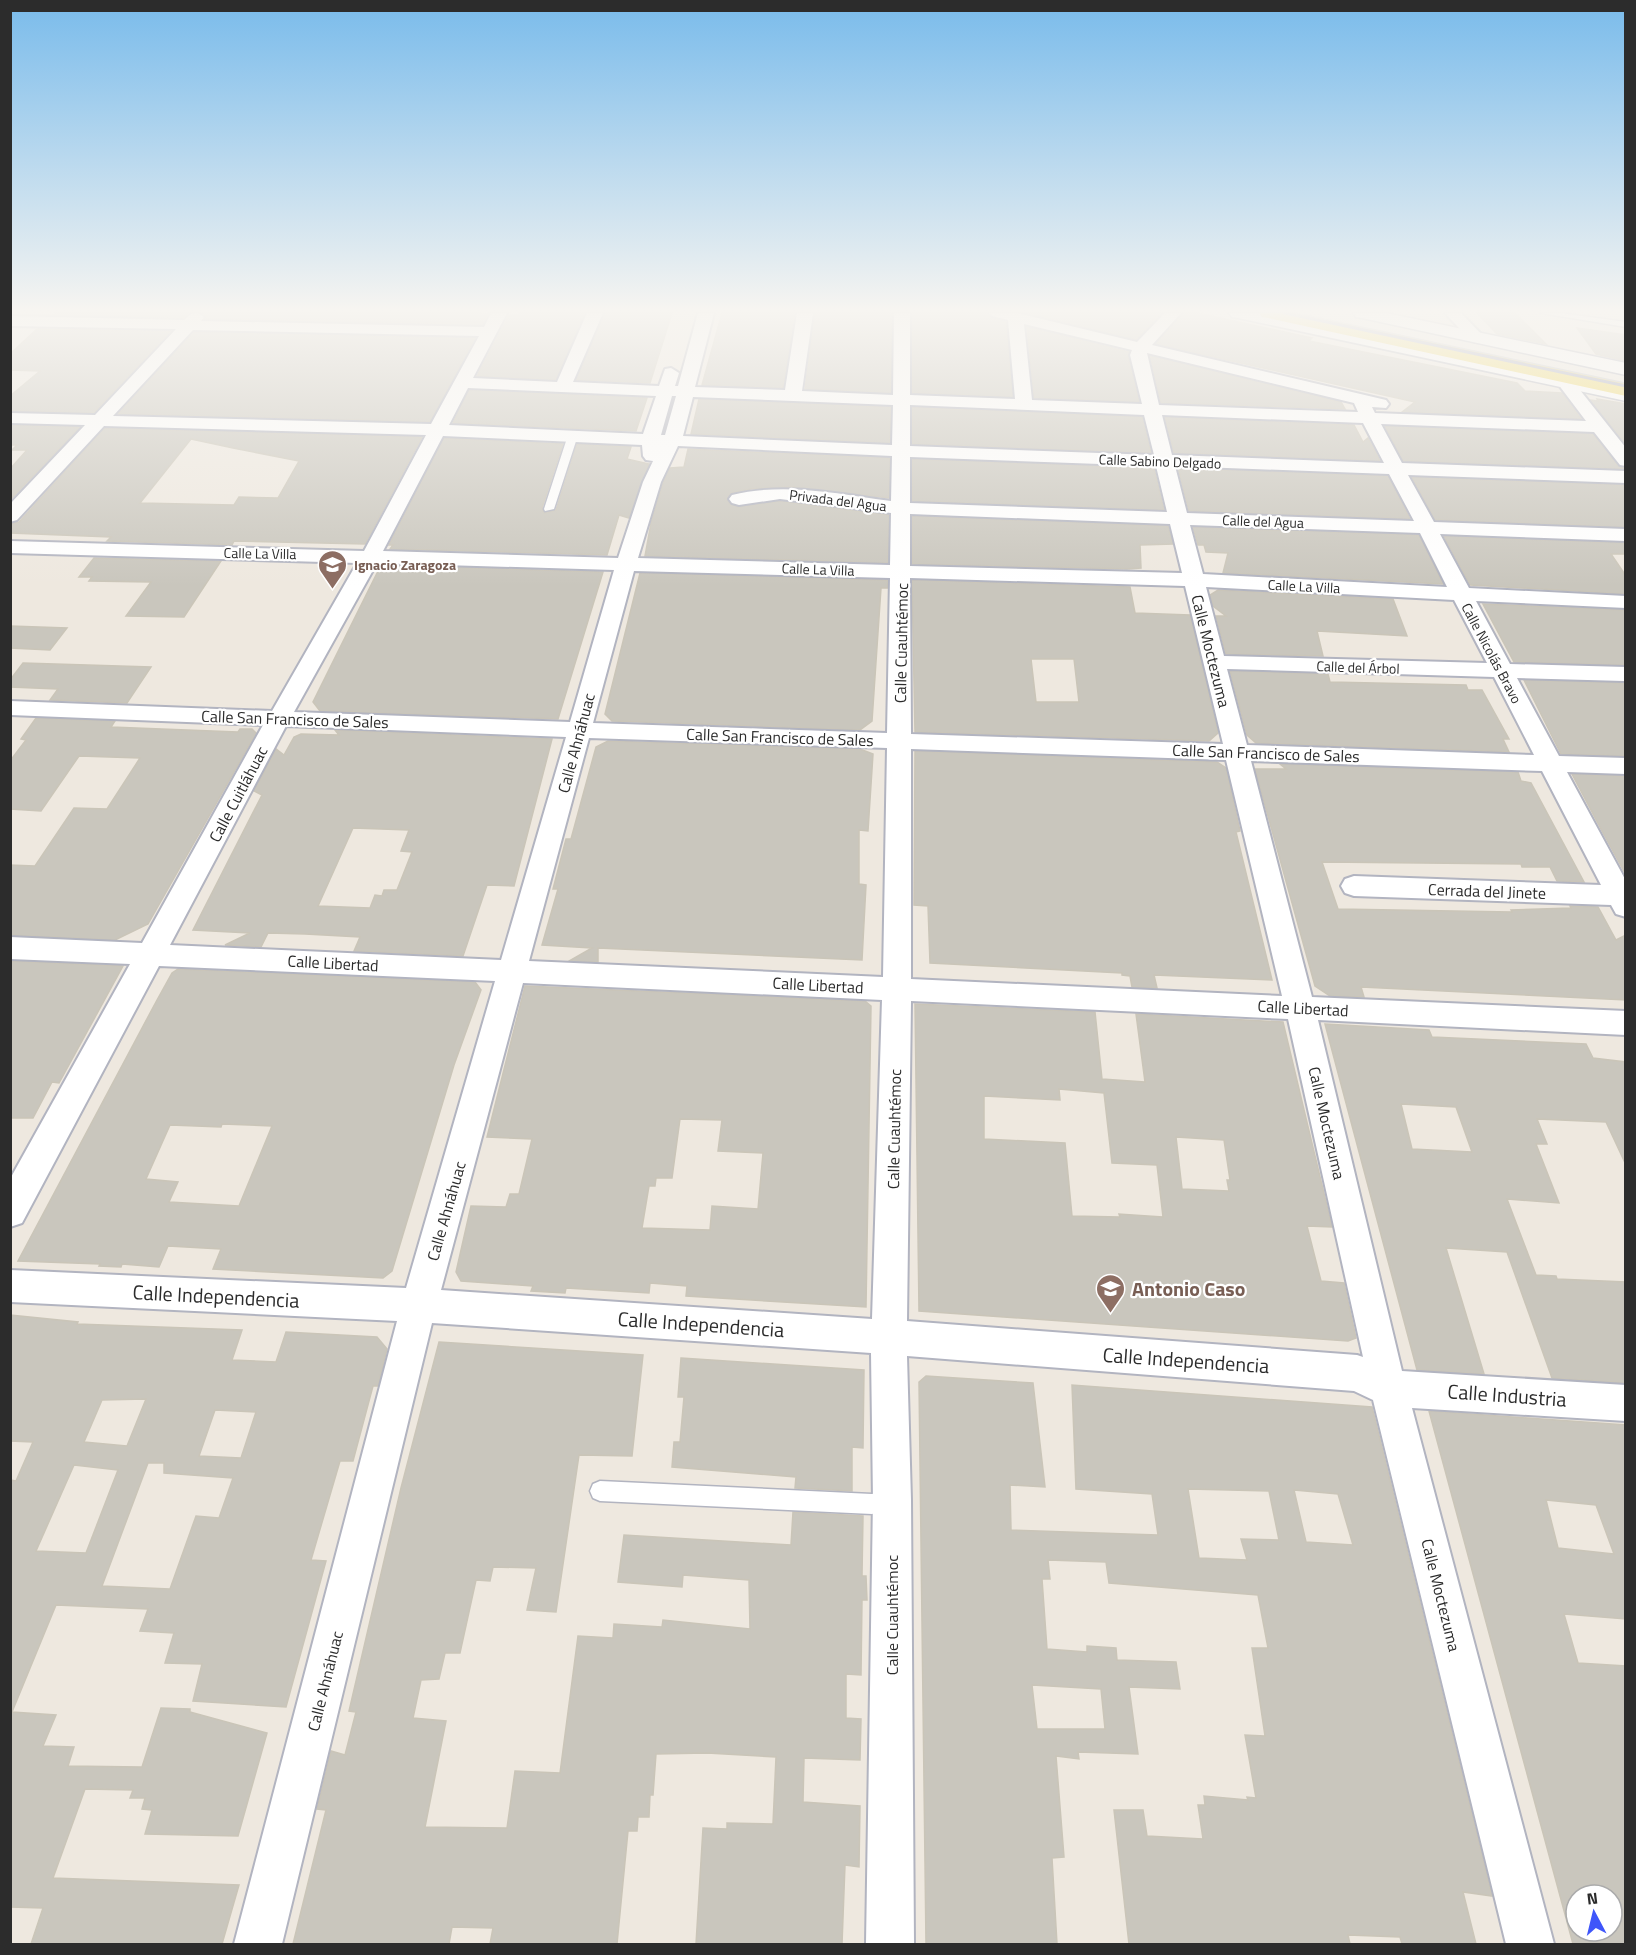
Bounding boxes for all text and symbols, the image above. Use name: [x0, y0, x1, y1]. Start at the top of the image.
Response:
street label: Calle Sabino Delgado: [1098, 448, 1222, 474]
street label: Privada del Agua: [788, 484, 888, 516]
street label: Calle del Agua: [1222, 509, 1304, 533]
street label: Calle La Villa: [223, 542, 297, 564]
school or university icon: Ignacio Zaragoza: [317, 548, 349, 590]
place label: Ignacio Zaragoza: [354, 554, 456, 575]
street label: Calle La Villa: [781, 557, 855, 581]
street label: Calle La Villa: [1267, 574, 1341, 598]
street label: Calle Cuauhtémoc: [888, 583, 914, 703]
street label: Calle Moctezuma: [1185, 592, 1237, 710]
street label: Calle Nicolás Bravo: [1457, 599, 1527, 707]
street label: Calle del Árbol: [1316, 655, 1400, 679]
street label: Calle Ahnáhuac: [551, 690, 601, 796]
street label: Calle San Francisco de Sales: [201, 704, 389, 734]
street label: Calle San Francisco de Sales: [686, 722, 874, 752]
street label: Calle San Francisco de Sales: [1172, 738, 1360, 768]
street label: Calle Cuitláhuac: [203, 742, 273, 846]
street label: Cerrada del Jinete: [1428, 877, 1546, 905]
street label: Calle Libertad: [287, 949, 379, 977]
street label: Calle Libertad: [772, 971, 864, 999]
street label: Calle Libertad: [1257, 994, 1349, 1022]
street label: Calle Moctezuma: [1302, 1064, 1352, 1182]
street label: Calle Cuauhtémoc: [881, 1069, 907, 1189]
street label: Calle Ahnáhuac: [420, 1158, 472, 1264]
school or university icon: Antonio Caso: [1095, 1272, 1127, 1314]
place label: Antonio Caso: [1132, 1273, 1245, 1304]
street label: Calle Independencia: [132, 1276, 300, 1316]
street label: Calle Independencia: [617, 1303, 785, 1345]
street label: Calle Independencia: [1102, 1339, 1270, 1381]
street label: Calle Industria: [1446, 1375, 1568, 1415]
street label: Calle Moctezuma: [1415, 1536, 1467, 1654]
street label: Calle Cuauhtémoc: [880, 1555, 904, 1675]
street label: Calle Ahnáhuac: [301, 1628, 349, 1734]
north arrow: [1564, 1883, 1624, 1943]
text: N: [1585, 1886, 1599, 1911]

